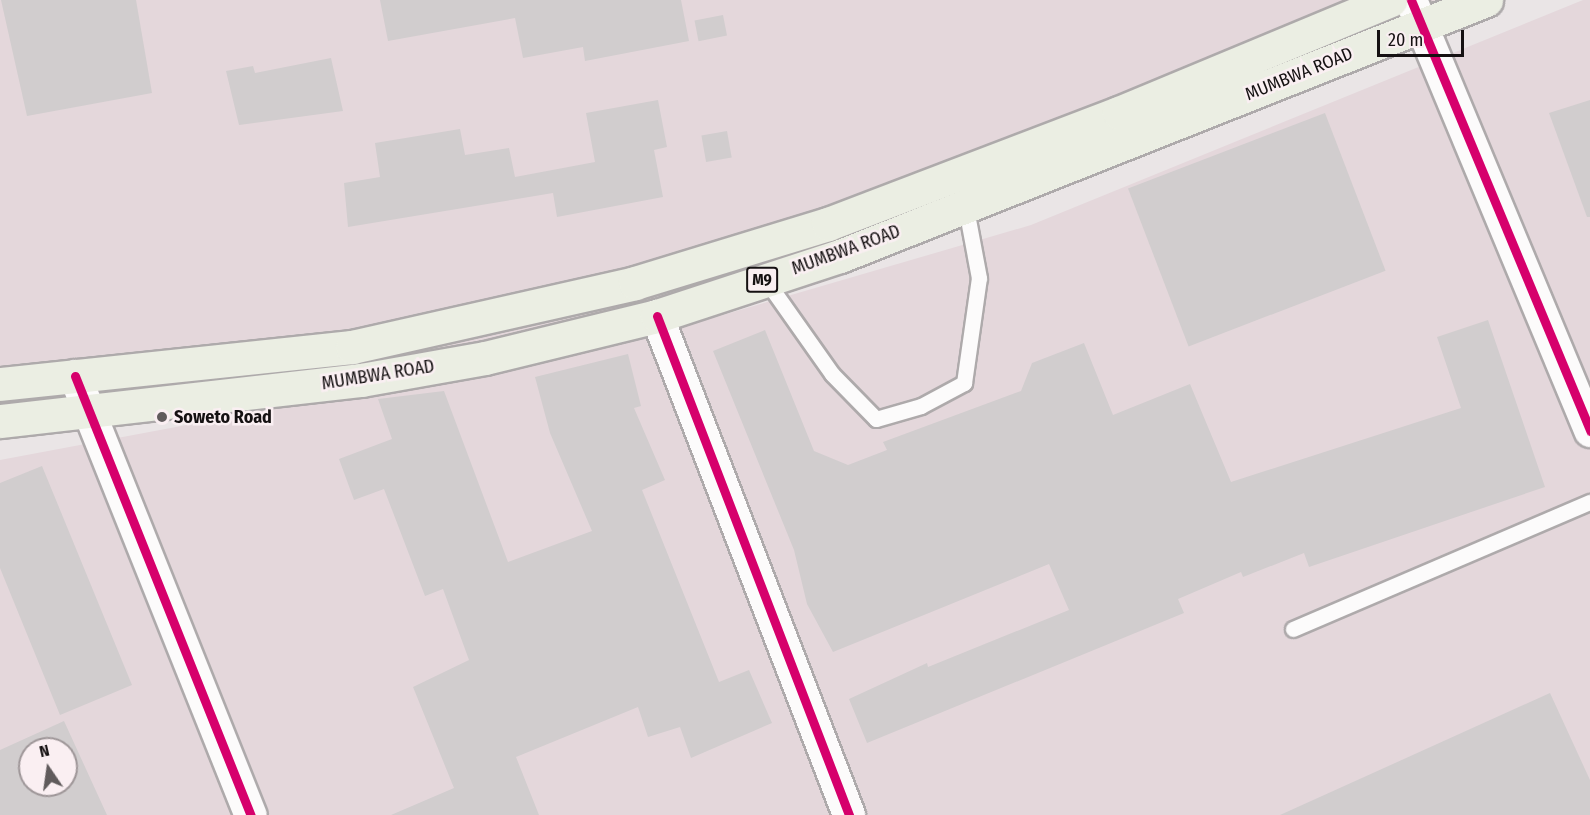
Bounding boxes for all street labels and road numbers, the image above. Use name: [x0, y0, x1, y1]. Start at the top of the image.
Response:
street label: MUMBWA ROAD: [1242, 43, 1356, 105]
street label: MUMBWA ROAD: [789, 220, 903, 280]
road number: M9: [746, 267, 778, 293]
street label: MUMBWA ROAD: [320, 355, 436, 395]

